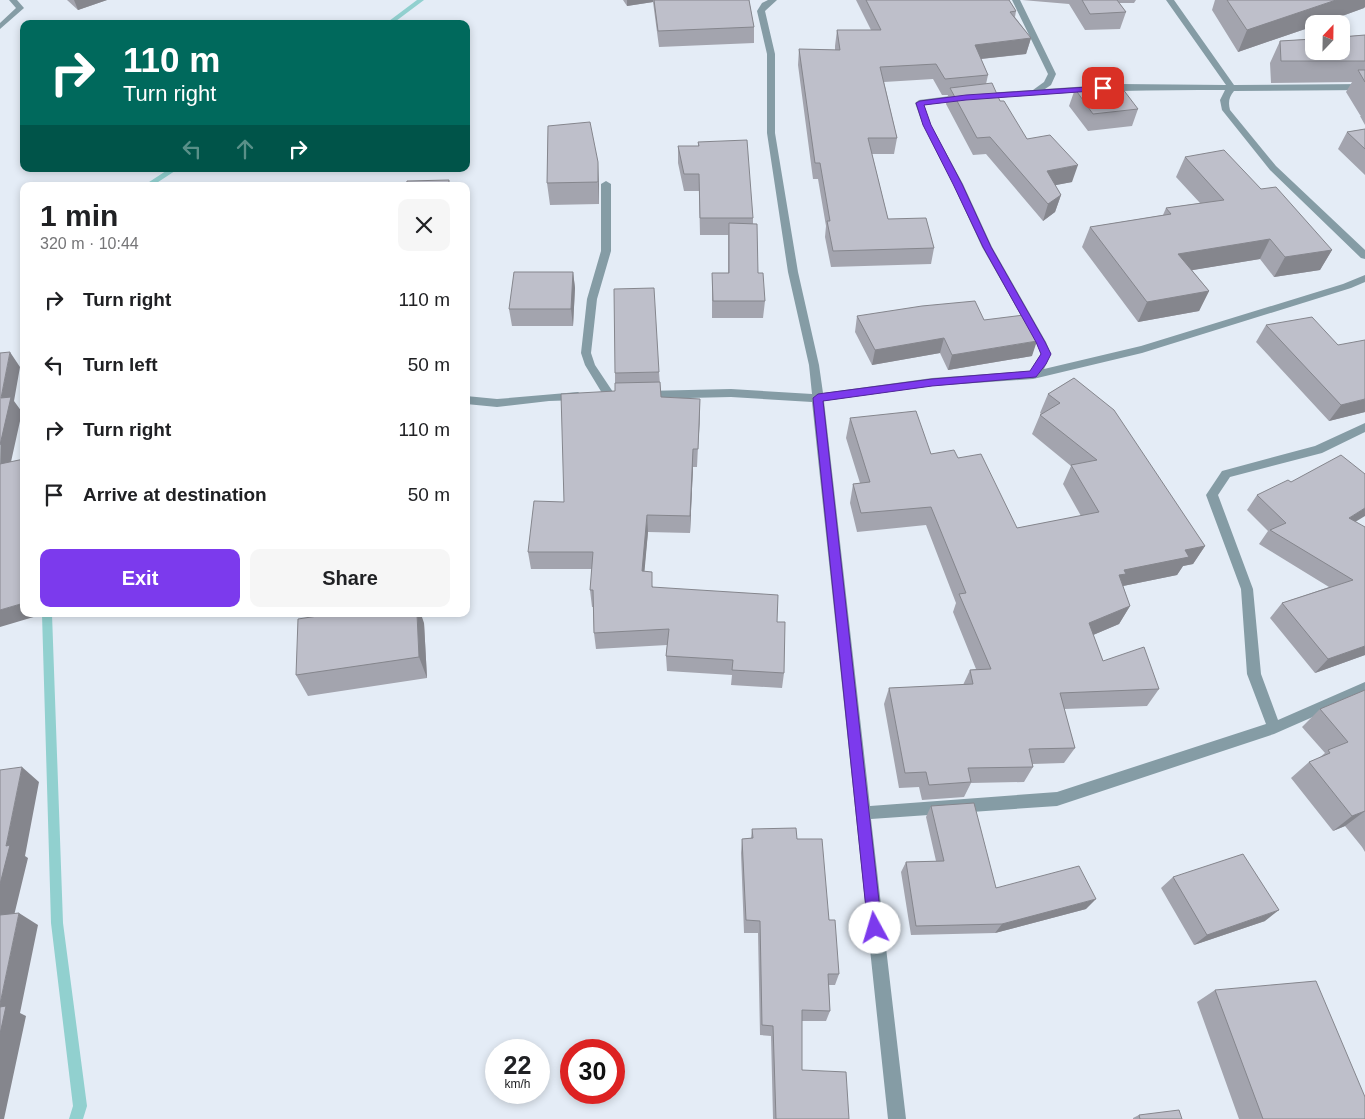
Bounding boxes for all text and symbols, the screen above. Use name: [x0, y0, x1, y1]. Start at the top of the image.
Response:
north arrow: [1305, 15, 1350, 60]
map controls: [1305, 15, 1350, 60]
icon: right: [40, 40, 105, 105]
text: 110 m: [123, 40, 220, 79]
pin: [1082, 67, 1124, 109]
icon: arrive: [1089, 74, 1117, 102]
text: Turn right: [123, 81, 216, 106]
icon: left: [178, 135, 206, 163]
icon: ahead: [231, 135, 259, 163]
icon: right: [284, 135, 312, 163]
text: 1 min: [40, 199, 118, 232]
button: close: [398, 199, 450, 251]
text: 320 m · 10:44: [40, 235, 139, 252]
icon: right: [40, 286, 68, 314]
text: Turn right: [83, 289, 171, 310]
text: 110 m: [399, 289, 450, 310]
icon: left: [40, 351, 68, 379]
text: Turn left: [83, 354, 158, 375]
text: 50 m: [408, 354, 450, 375]
icon: right: [40, 416, 68, 444]
text: Turn right: [83, 419, 171, 440]
text: 110 m: [399, 419, 450, 440]
icon: arrive: [40, 481, 68, 509]
text: Arrive at destination: [83, 484, 267, 505]
text: 50 m: [408, 484, 450, 505]
button: Exit: [40, 549, 240, 607]
button: Share: [250, 549, 450, 607]
position arrow: [848, 901, 900, 953]
speed limit sign: 30: [560, 1039, 625, 1104]
text: 22: [504, 1051, 531, 1079]
text: km/h: [504, 1077, 531, 1091]

